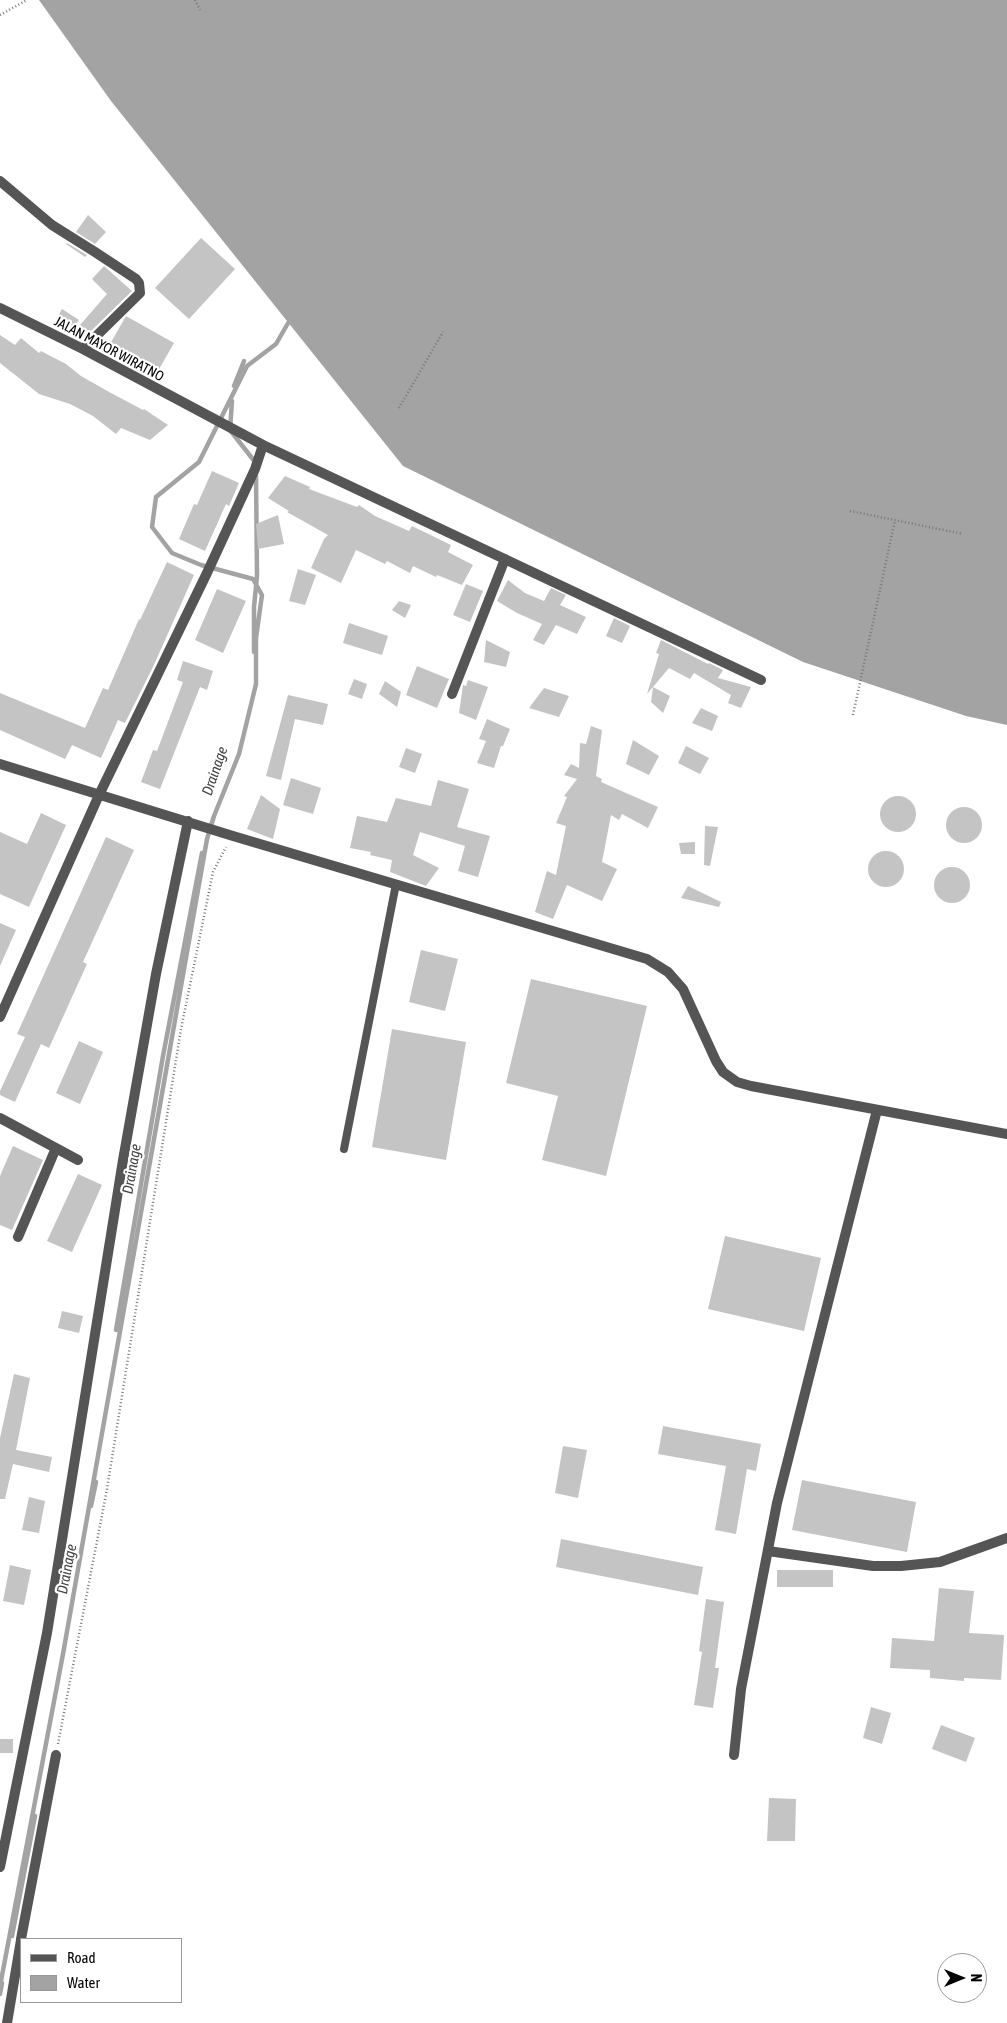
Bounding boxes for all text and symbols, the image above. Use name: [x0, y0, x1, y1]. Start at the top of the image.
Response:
street label: JALAN MAYOR WIRATNO: [51, 313, 167, 385]
water label: Drainage: [198, 744, 232, 798]
water label: Drainage: [119, 1143, 145, 1195]
water label: Drainage: [53, 1542, 81, 1596]
legend: [20, 1938, 182, 2003]
text: Road: [67, 1949, 96, 1966]
north arrow: [937, 1953, 987, 2003]
text: Water: [67, 1974, 100, 1991]
text: N: [968, 1974, 984, 1982]

